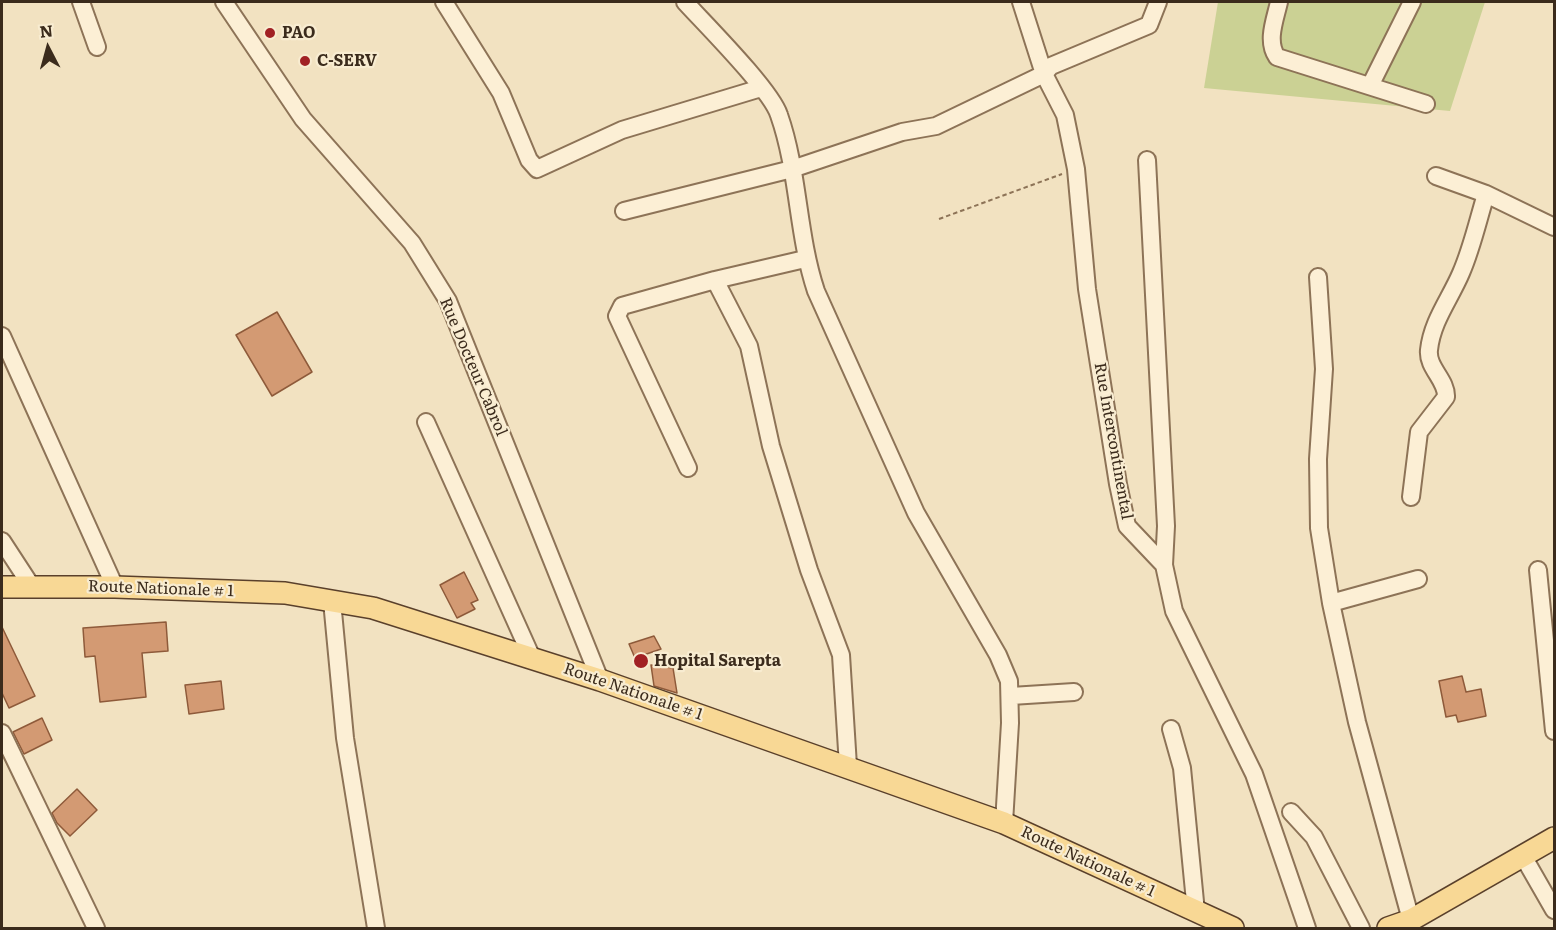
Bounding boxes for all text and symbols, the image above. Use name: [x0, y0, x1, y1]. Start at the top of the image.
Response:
text: N: [38, 17, 54, 43]
north arrow: [18, 18, 78, 78]
place label: PAO: [282, 23, 315, 43]
marker: PAO: [263, 26, 277, 40]
place label: C-SERV: [317, 51, 377, 71]
marker: C-SERV: [298, 54, 312, 68]
street label: Rue Docteur Cabrol: [435, 295, 511, 439]
street label: Rue Intercontinental: [1090, 361, 1136, 521]
street label: Route Nationale # 1: [88, 577, 234, 601]
place label: Hopital Sarepta: [654, 651, 781, 671]
marker: Hopital Sarepta: [632, 652, 650, 670]
street label: Route Nationale # 1: [561, 659, 705, 725]
street label: Route Nationale # 1: [1018, 822, 1158, 902]

